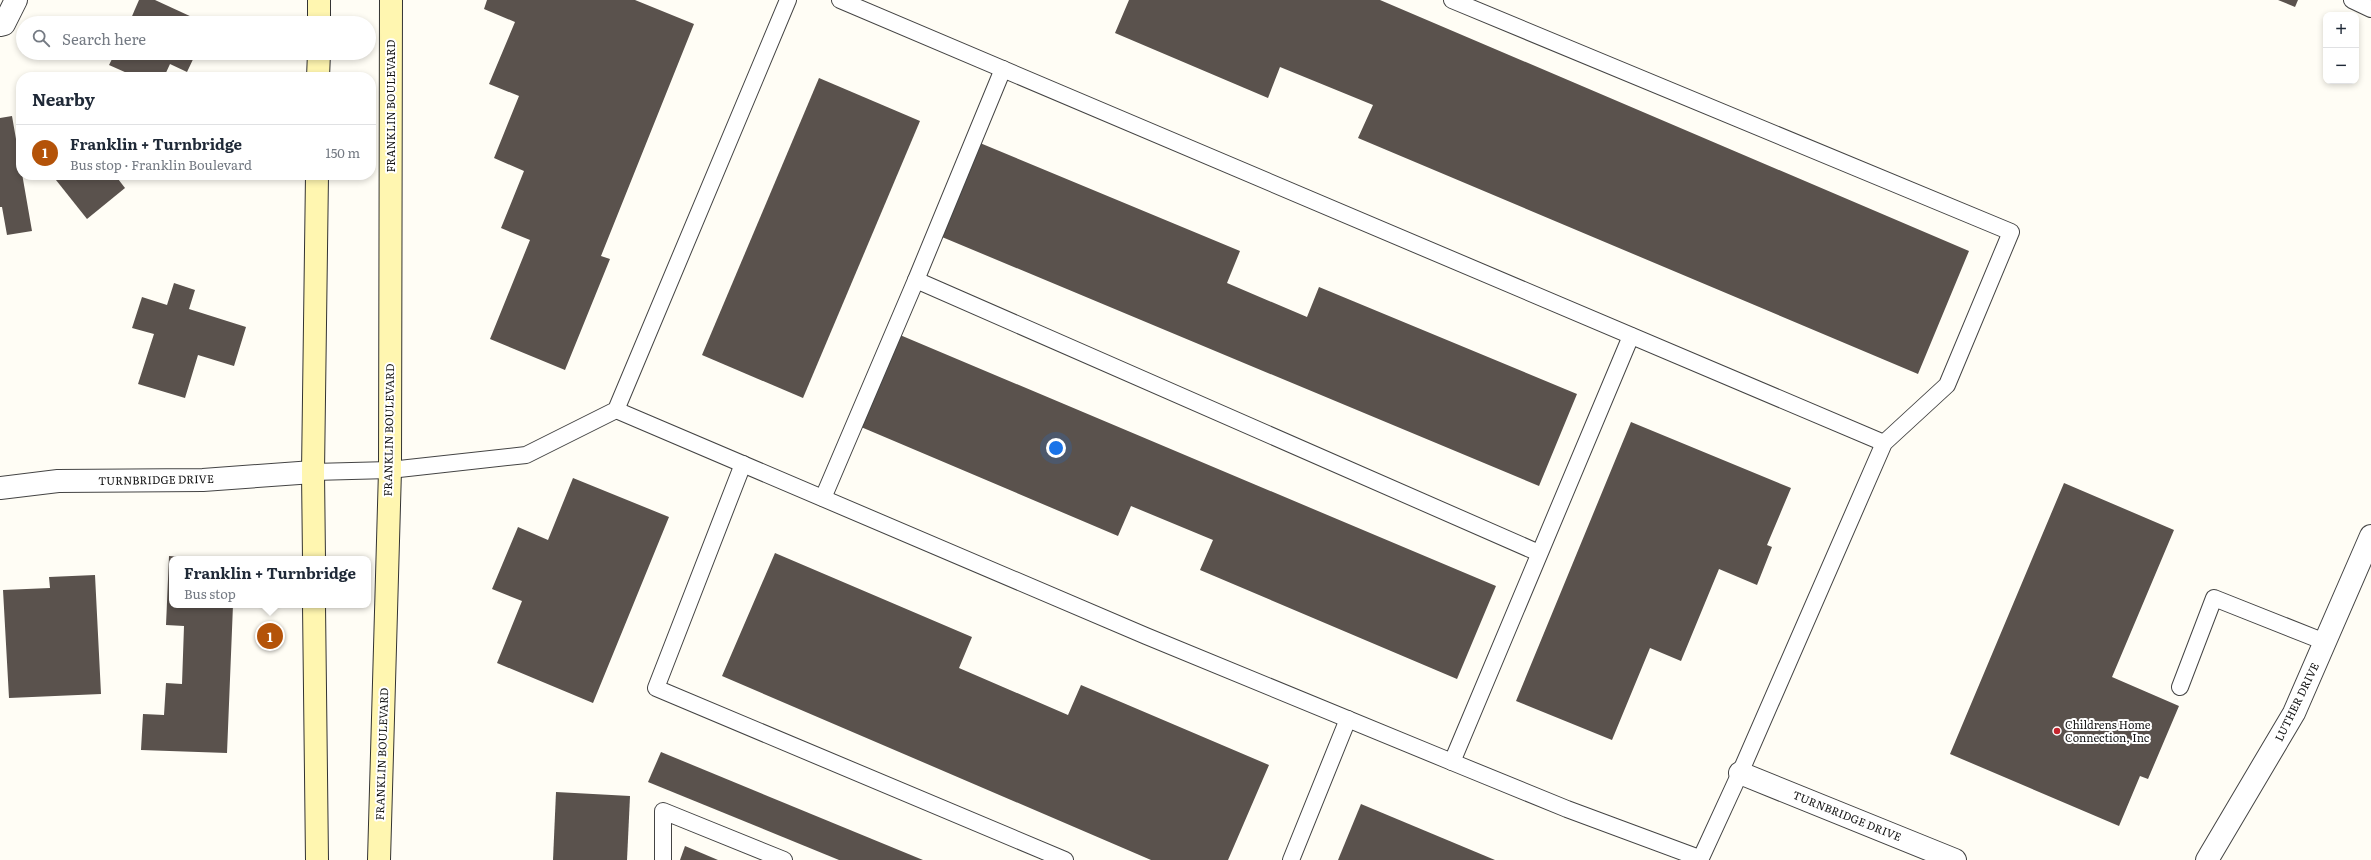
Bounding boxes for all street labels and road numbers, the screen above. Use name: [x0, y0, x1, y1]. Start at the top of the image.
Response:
street label: FRANKLIN BOULEVARD: [382, 40, 398, 172]
street label: FRANKLIN BOULEVARD: [379, 363, 397, 497]
street label: TURNBRIDGE DRIVE: [98, 470, 214, 488]
street label: LUTHER DRIVE: [2270, 659, 2322, 744]
street label: FRANKLIN BOULEVARD: [371, 687, 391, 821]
street label: TURNBRIDGE DRIVE: [1791, 786, 1904, 844]

